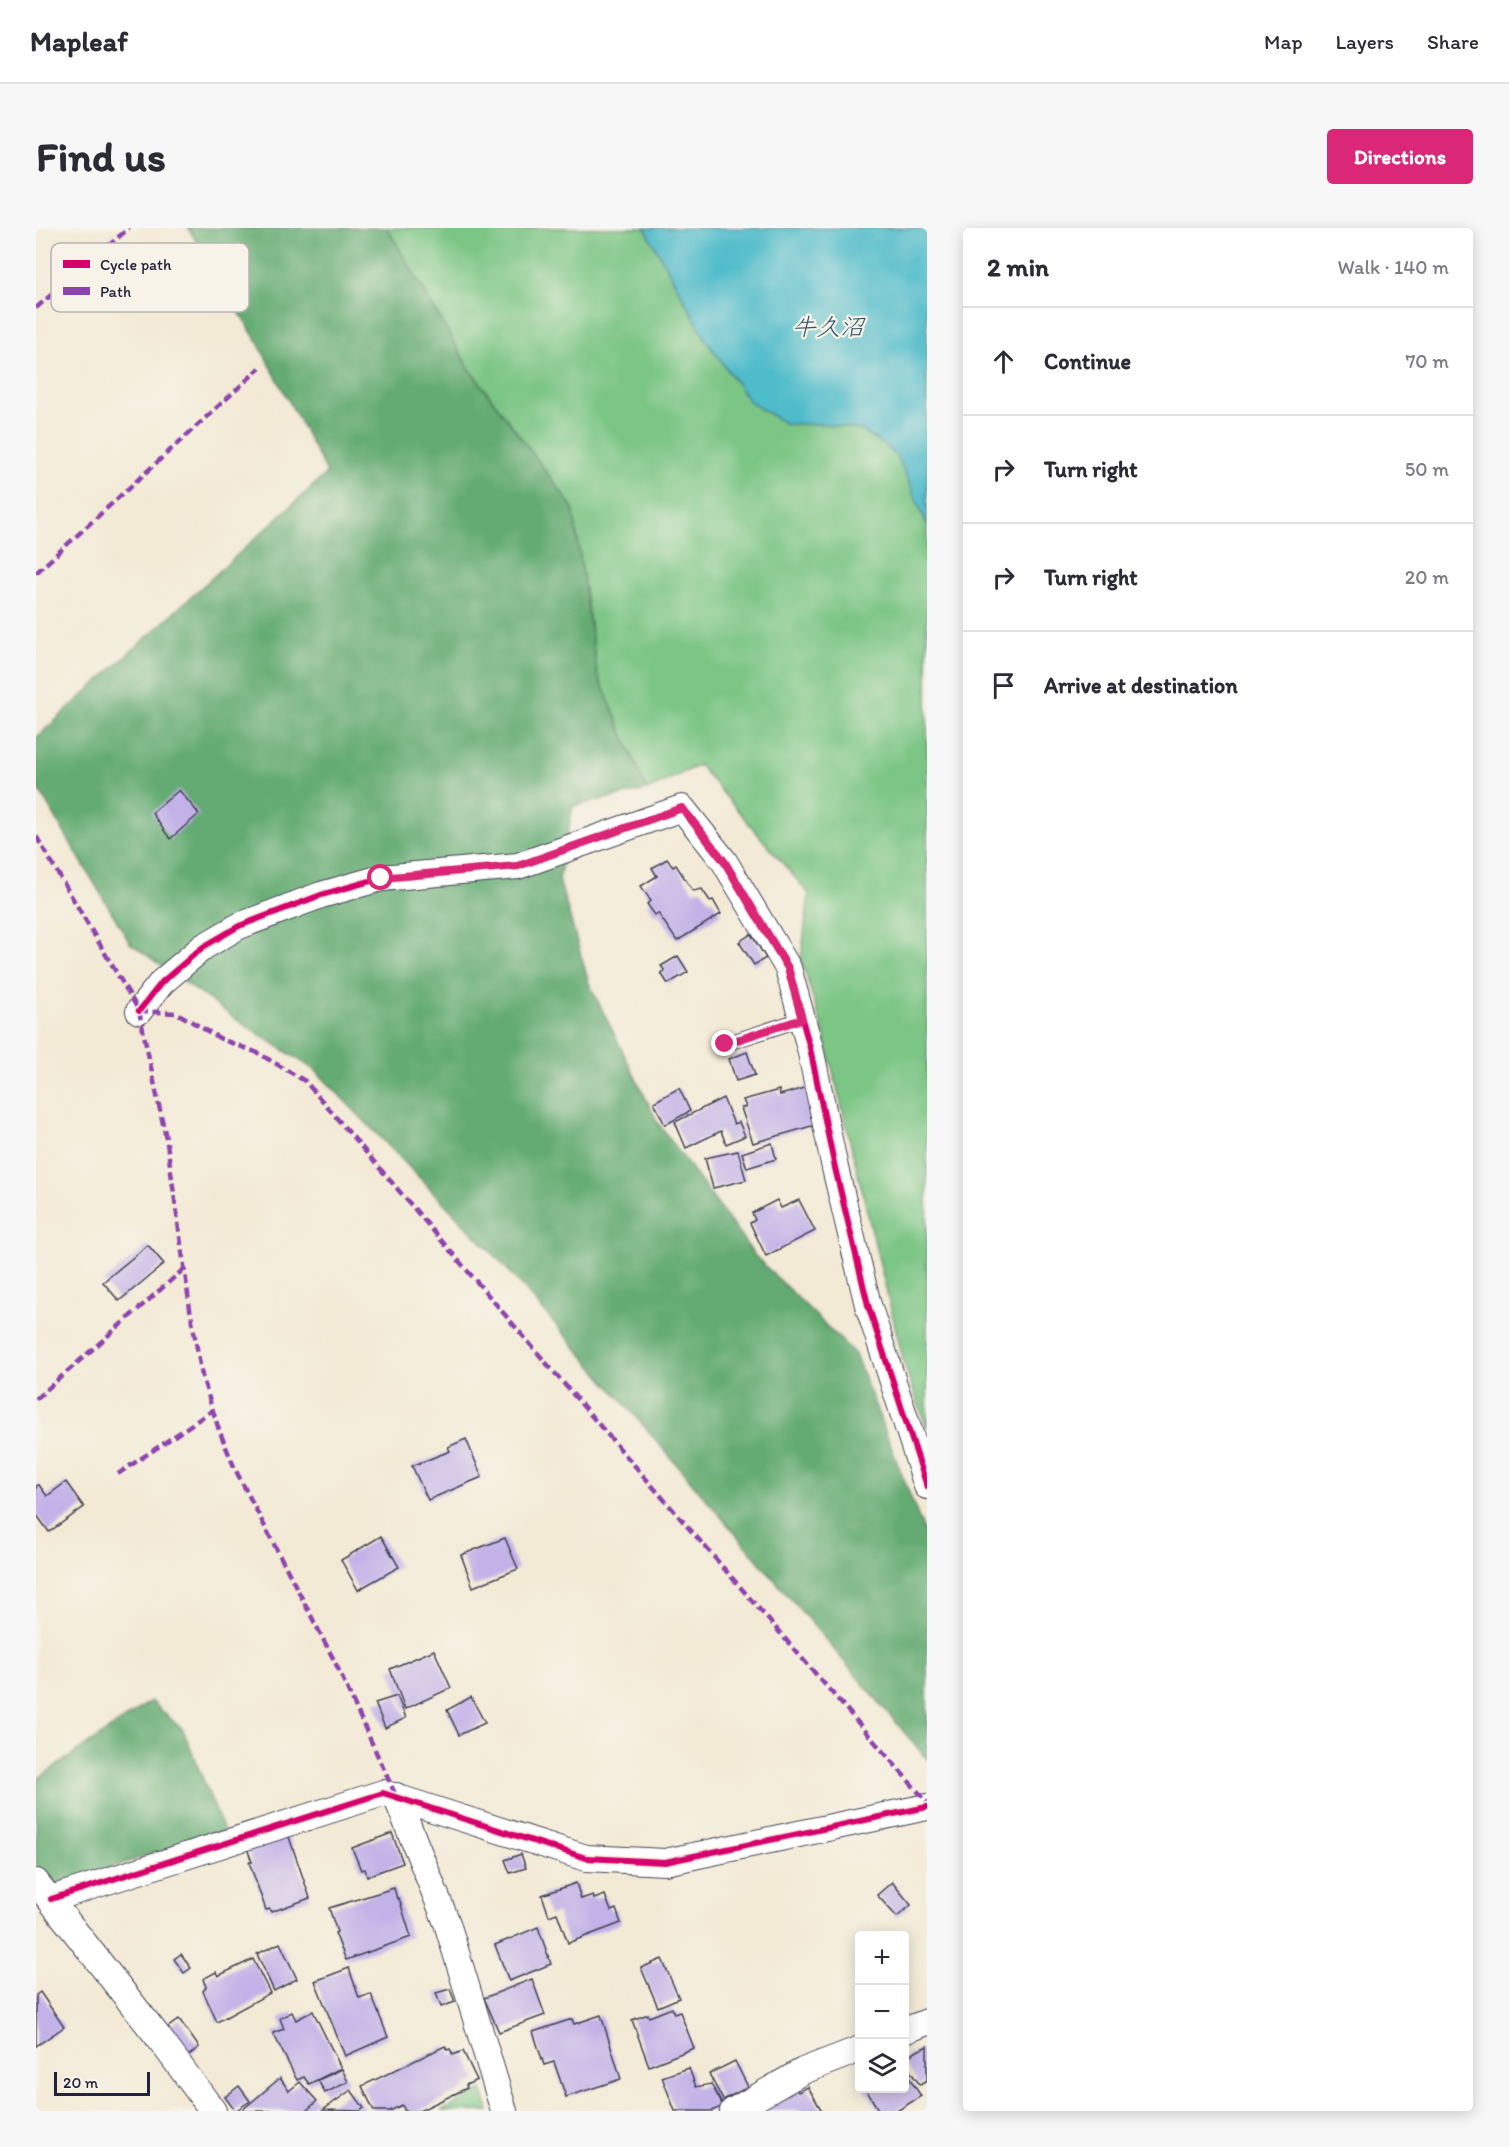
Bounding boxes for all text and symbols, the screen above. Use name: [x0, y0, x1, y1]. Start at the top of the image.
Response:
text: Mapleaf: [30, 24, 128, 58]
text: Map: [1264, 29, 1303, 54]
text: Layers: [1336, 29, 1394, 54]
text: Share: [1427, 29, 1479, 54]
button: Directions: [1327, 129, 1473, 184]
text: Find us: [36, 131, 166, 182]
legend: [51, 243, 249, 312]
text: 2 min: [987, 251, 1049, 283]
text: Cycle path: [100, 255, 172, 274]
text: Walk · 140 m: [1338, 255, 1449, 279]
text: Path: [100, 282, 131, 301]
water label: 牛久沼: [792, 312, 866, 341]
icon: ahead: [987, 345, 1020, 378]
text: Continue: [1044, 348, 1131, 375]
text: 70 m: [1405, 349, 1449, 373]
icon: right: [987, 453, 1020, 486]
text: Turn right: [1044, 456, 1138, 483]
text: 50 m: [1405, 457, 1449, 481]
icon: right: [987, 561, 1020, 594]
text: Turn right: [1044, 564, 1138, 591]
text: 20 m: [1405, 565, 1449, 589]
icon: arrive: [987, 669, 1020, 702]
text: Arrive at destination: [1044, 672, 1238, 699]
route start: [367, 864, 393, 890]
route end: [711, 1030, 737, 1056]
map controls: [855, 1931, 909, 2093]
button: +: [855, 1931, 909, 1985]
button: −: [855, 1985, 909, 2039]
button: layers: [855, 2039, 909, 2093]
scale bar: [54, 2069, 150, 2096]
text: 20 m: [63, 2073, 98, 2092]

